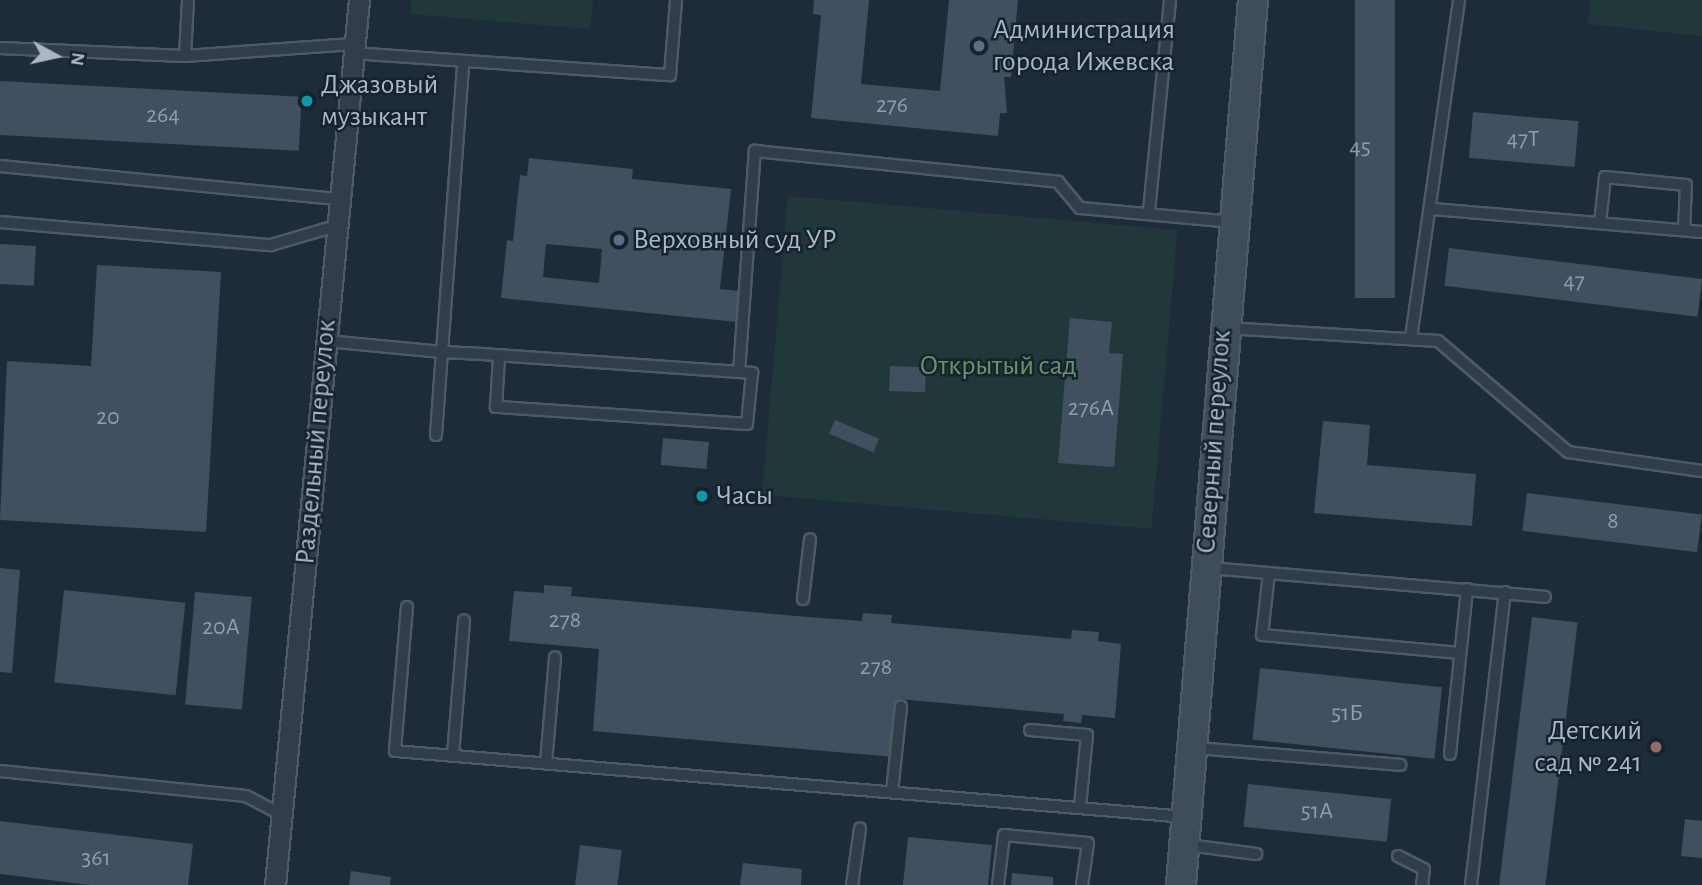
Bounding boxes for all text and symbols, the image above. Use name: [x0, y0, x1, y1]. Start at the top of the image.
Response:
place label: Администрация города Ижевска: [993, 13, 1175, 79]
north arrow: [21, 21, 91, 91]
marker: Администрация города Ижевска: [971, 38, 987, 54]
text: N: [67, 51, 88, 67]
place label: Джазовый музыкант: [321, 68, 438, 134]
house number: 276: [876, 92, 908, 120]
marker: Джазовый музыкант: [299, 93, 315, 109]
house number: 264: [146, 102, 180, 130]
house number: 47Т: [1507, 126, 1539, 154]
house number: 45: [1349, 134, 1371, 162]
place label: Верховный суд УР: [633, 223, 836, 257]
marker: Верховный суд УР: [611, 232, 627, 248]
house number: 47: [1563, 268, 1585, 296]
street label: Раздельный переулок: [289, 318, 343, 566]
street label: Северный переулок: [1189, 329, 1239, 555]
park label: Открытый сад: [919, 349, 1077, 383]
house number: 276А: [1068, 395, 1114, 423]
house number: 20: [96, 404, 120, 432]
place label: Часы: [716, 479, 773, 513]
marker: Часы: [694, 488, 710, 504]
house number: 8: [1607, 508, 1619, 536]
house number: 278: [549, 607, 581, 635]
house number: 20А: [202, 614, 240, 642]
house number: 278: [860, 654, 892, 682]
house number: 51Б: [1331, 700, 1363, 728]
place label: Детский сад № 241: [1534, 714, 1642, 780]
marker: Детский сад № 241: [1648, 739, 1664, 755]
house number: 51А: [1301, 798, 1333, 826]
house number: 361: [81, 845, 111, 873]

